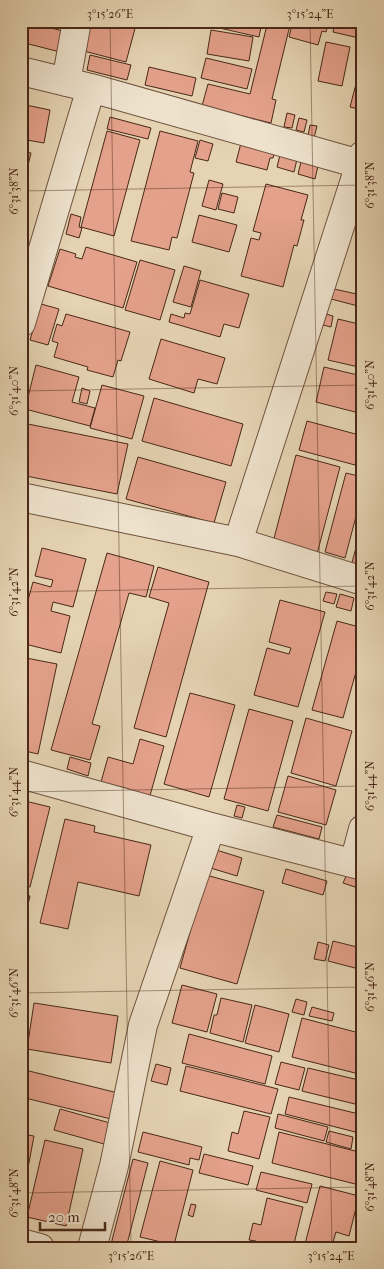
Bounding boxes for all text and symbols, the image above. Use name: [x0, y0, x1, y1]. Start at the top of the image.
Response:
text: 3°15'26"E: [87, 7, 133, 21]
text: 3°15'24"E: [287, 7, 333, 21]
text: 6°31'38"N: [363, 161, 377, 209]
text: 6°31'38"N: [7, 167, 21, 215]
text: 6°31'40"N: [363, 360, 377, 410]
text: 6°31'40"N: [7, 366, 21, 416]
text: 6°31'42"N: [363, 561, 377, 611]
text: 6°31'42"N: [7, 567, 21, 617]
text: 6°31'44"N: [363, 761, 377, 811]
text: 6°31'44"N: [7, 767, 21, 817]
text: 6°31'46"N: [363, 962, 377, 1012]
text: 6°31'46"N: [7, 968, 21, 1018]
text: 6°31'48"N: [363, 1162, 377, 1212]
text: 6°31'48"N: [7, 1168, 21, 1218]
scale bar: [40, 1199, 105, 1231]
text: 20 m: [48, 1208, 80, 1226]
text: 3°15'26"E: [108, 1249, 154, 1263]
text: 3°15'24"E: [308, 1249, 354, 1263]

